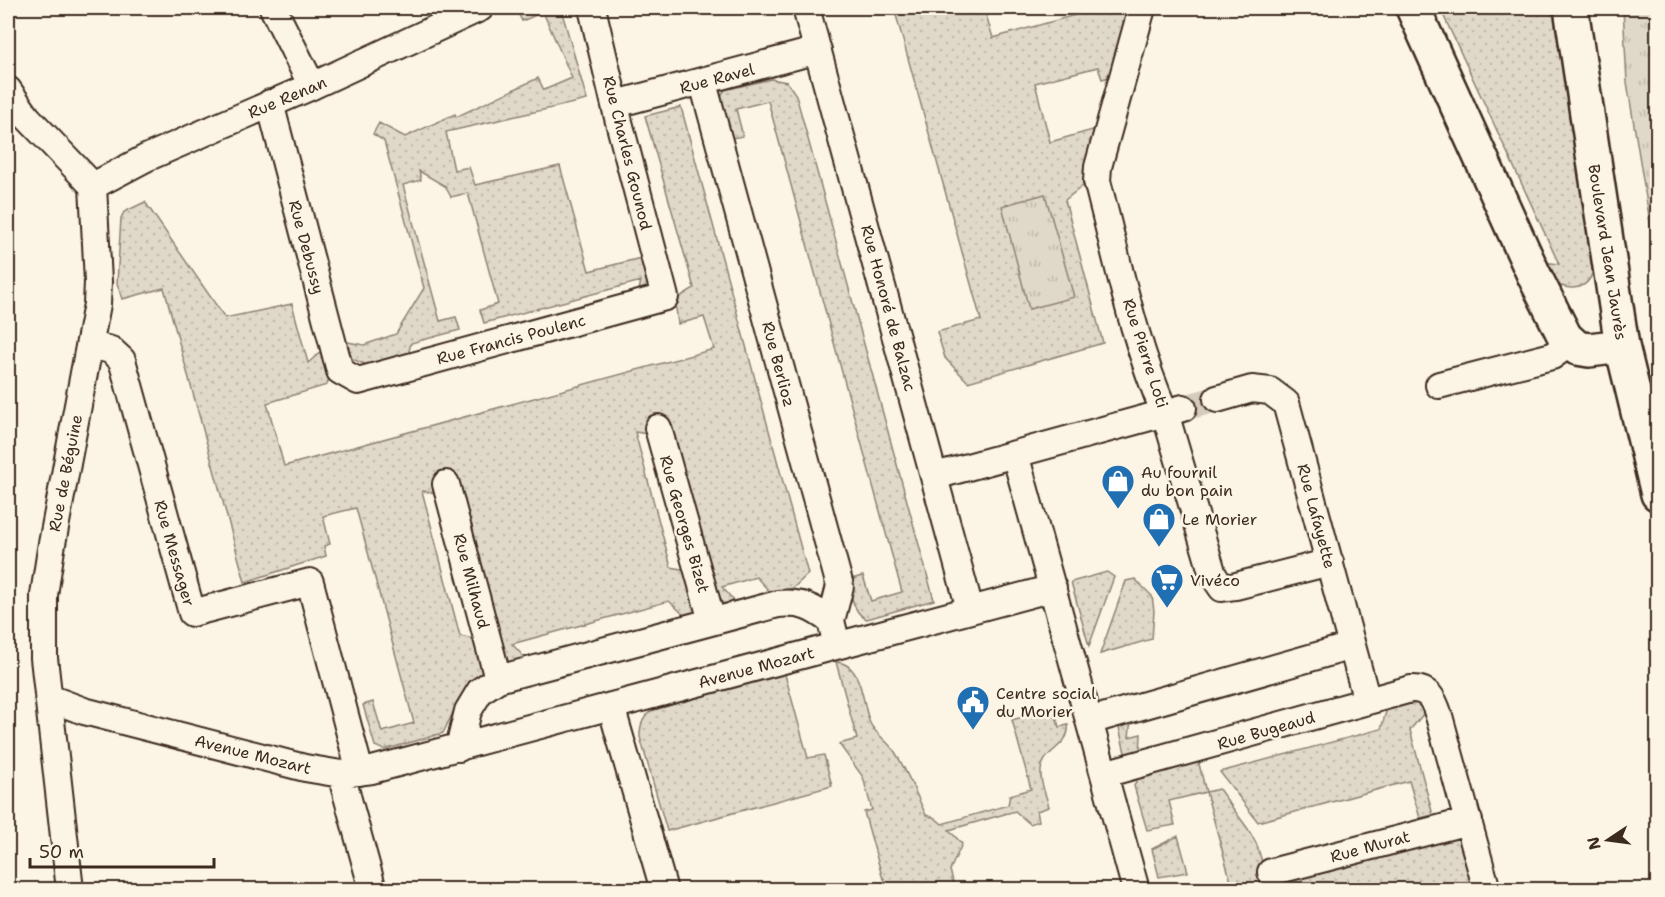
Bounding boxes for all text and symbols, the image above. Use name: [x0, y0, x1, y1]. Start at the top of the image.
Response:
street label: Rue Ravel: [677, 58, 757, 99]
street label: Rue Renan: [245, 71, 330, 123]
street label: Rue Charles Gounod: [598, 74, 657, 232]
street label: Boulevard Jean Jaurès: [1583, 163, 1632, 342]
street label: Rue Debussy: [284, 198, 329, 296]
street label: Rue Honoré de Balzac: [856, 223, 921, 394]
street label: Rue Pierre Loti: [1118, 296, 1173, 411]
street label: Rue Francis Poulenc: [434, 310, 588, 369]
street label: Rue Berlioz: [757, 319, 800, 409]
street label: Rue de Béguine: [44, 413, 87, 533]
street label: Rue Georges Bizet: [655, 453, 714, 595]
street label: Rue Lafayette: [1292, 461, 1341, 571]
place label: Au fournil du bon pain: [1141, 462, 1233, 501]
shop icon: Au fournil du bon pain: [1100, 463, 1136, 510]
street label: Rue Messager: [149, 498, 200, 609]
shop icon: Le Morier: [1141, 501, 1177, 548]
place label: Le Morier: [1182, 509, 1257, 530]
street label: Rue Milhaud: [449, 531, 494, 631]
supermarket icon: Vivéco: [1149, 562, 1185, 609]
place label: Vivéco: [1190, 570, 1240, 591]
street label: Avenue Mozart: [696, 642, 817, 693]
place label: Centre social du Morier: [996, 683, 1096, 722]
public building icon: Centre social du Morier: [955, 684, 991, 731]
street label: Rue Bugeaud: [1215, 707, 1317, 754]
street label: Avenue Mozart: [192, 730, 313, 779]
north arrow: [1578, 810, 1638, 870]
street label: Rue Murat: [1328, 826, 1412, 867]
scale bar: [30, 831, 214, 869]
text: N: [1582, 835, 1606, 852]
text: 50 m: [39, 840, 84, 864]

